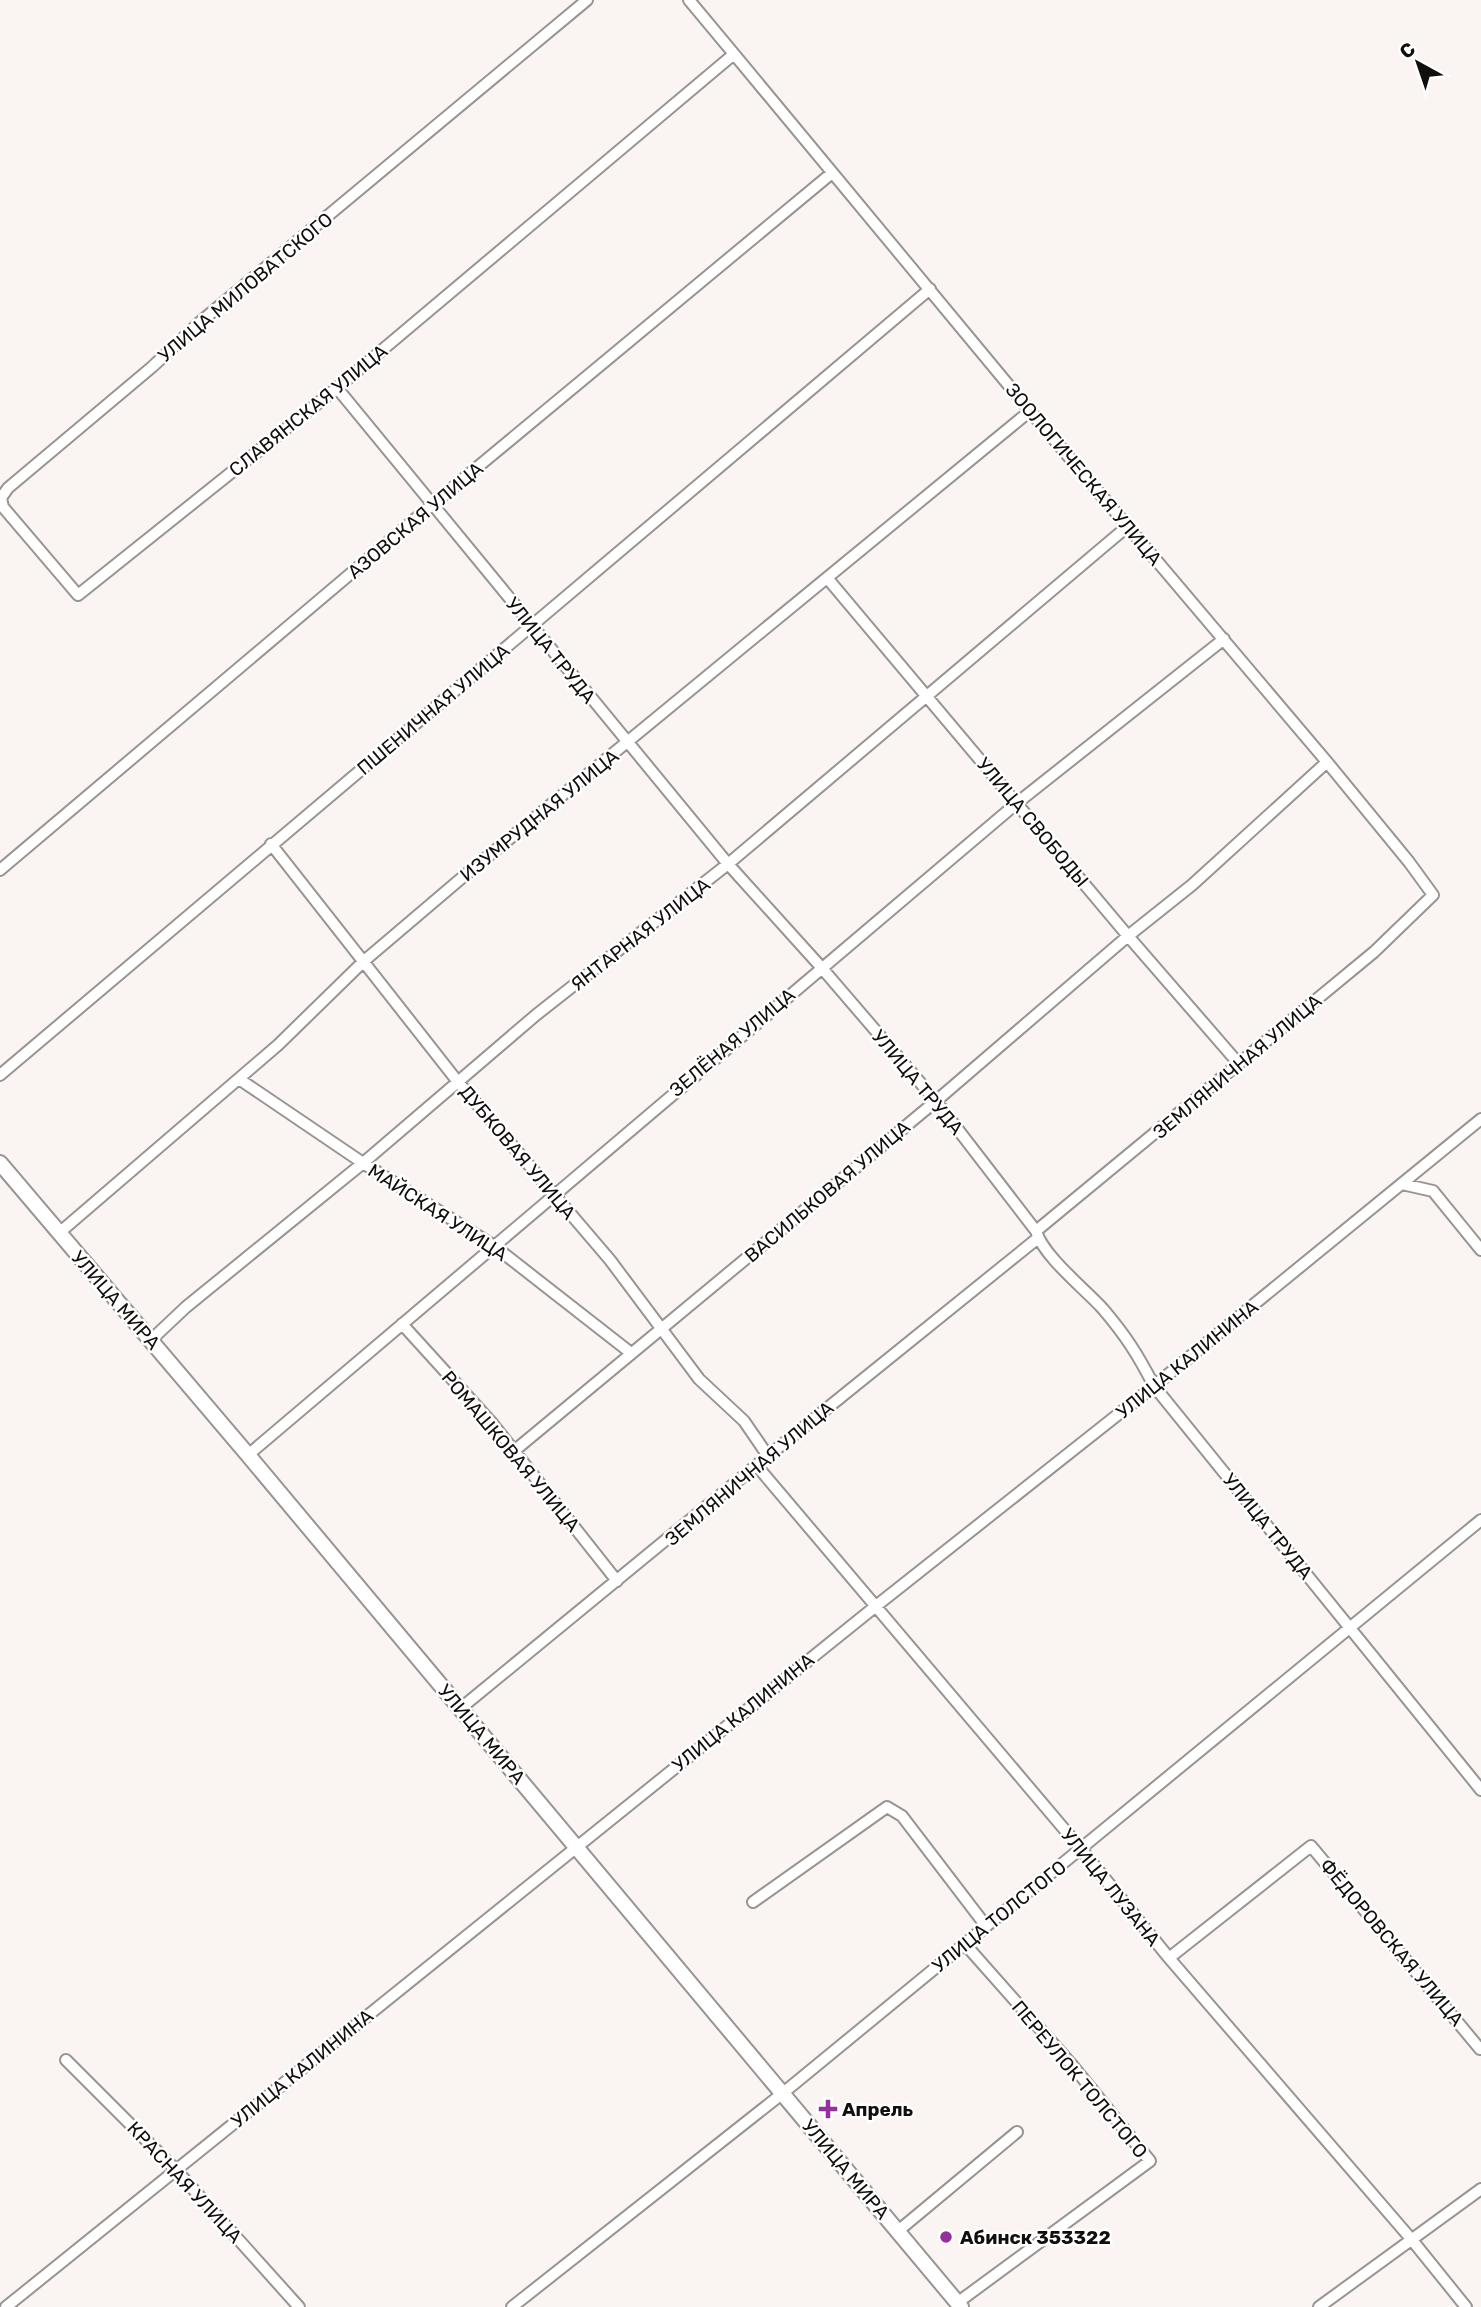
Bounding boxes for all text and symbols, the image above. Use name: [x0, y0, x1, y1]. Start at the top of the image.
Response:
north arrow: [1383, 28, 1453, 98]
text: С: [1395, 37, 1420, 63]
street label: УЛИЦА МИЛОВАТСКОГО: [153, 208, 337, 367]
street label: СЛАВЯНСКАЯ УЛИЦА: [224, 339, 392, 481]
street label: ЗООЛОГИЧЕСКАЯ УЛИЦА: [1001, 378, 1167, 570]
street label: АЗОВСКАЯ УЛИЦА: [343, 457, 488, 584]
street label: УЛИЦА ТРУДА: [501, 593, 601, 708]
street label: ПШЕНИЧНАЯ УЛИЦА: [353, 639, 514, 780]
street label: ИЗУМРУДНАЯ УЛИЦА: [455, 744, 623, 886]
street label: УЛИЦА СВОБОДЫ: [972, 753, 1093, 892]
street label: ЯНТАРНАЯ УЛИЦА: [566, 873, 715, 996]
street label: ЗЕЛЁНАЯ УЛИЦА: [665, 983, 800, 1101]
street label: ЗЕМЛЯНИЧНАЯ УЛИЦА: [1148, 989, 1326, 1144]
street label: УЛИЦА ТРУДА: [867, 1025, 968, 1140]
street label: ДУБКОВАЯ УЛИЦА: [455, 1080, 581, 1224]
street label: ВАСИЛЬКОВАЯ УЛИЦА: [740, 1115, 915, 1267]
street label: МАЙСКАЯ УЛИЦА: [364, 1159, 512, 1266]
street label: УЛИЦА МИРА: [66, 1246, 165, 1355]
street label: УЛИЦА КАЛИНИНА: [1112, 1295, 1263, 1424]
street label: РОМАШКОВАЯ УЛИЦА: [437, 1366, 585, 1537]
street label: ЗЕМЛЯНИЧНАЯ УЛИЦА: [660, 1396, 838, 1551]
street label: УЛИЦА ТРУДА: [1218, 1469, 1318, 1584]
street label: УЛИЦА КАЛИНИНА: [668, 1648, 819, 1777]
street label: УЛИЦА МИРА: [433, 1680, 530, 1789]
street label: УЛИЦА ЛУЗАНА: [1056, 1824, 1165, 1951]
street label: ФЁДОРОВСКАЯ УЛИЦА: [1315, 1854, 1469, 2031]
street label: УЛИЦА ТОЛСТОГО: [928, 1855, 1071, 1977]
street label: ПЕРЕУЛОК ТОЛСТОГО: [1007, 1996, 1152, 2163]
street label: УЛИЦА КАЛИНИНА: [227, 2004, 378, 2133]
place label: Апрель: [842, 2098, 914, 2121]
marker: Апрель: [820, 2101, 836, 2117]
street label: УЛИЦА МИРА: [797, 2115, 894, 2224]
street label: КРАСНАЯ УЛИЦА: [122, 2117, 247, 2248]
place label: Абинск 353322: [960, 2226, 1111, 2249]
marker: Абинск 353322: [938, 2229, 954, 2245]

